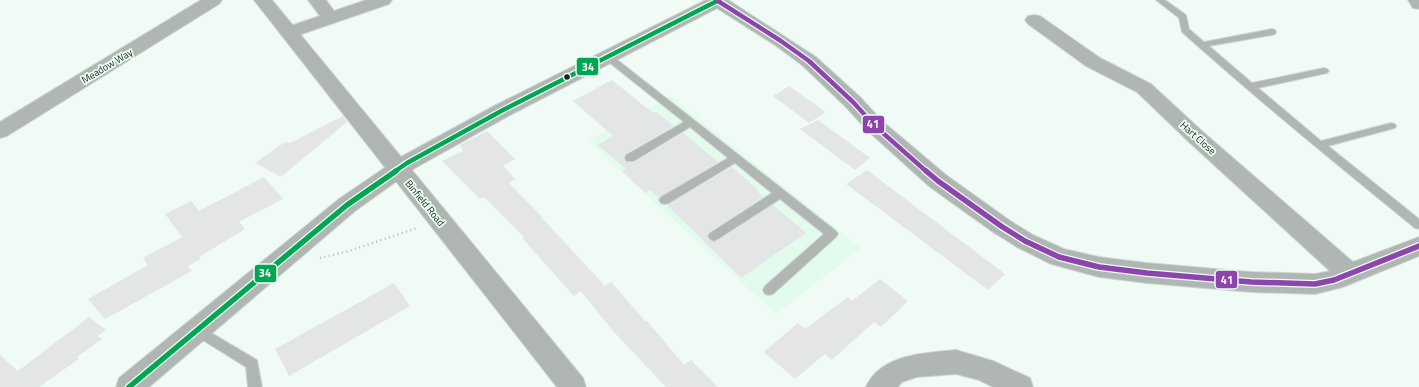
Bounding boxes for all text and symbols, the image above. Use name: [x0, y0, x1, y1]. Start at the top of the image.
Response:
street label: Meadow Way: [79, 45, 136, 87]
line badge: 34: [576, 57, 599, 76]
text: 34: [582, 59, 594, 75]
unlabelled marker: [562, 72, 572, 82]
line badge: 41: [862, 115, 885, 134]
text: 41: [867, 116, 879, 132]
street label: Hart Close: [1177, 118, 1219, 158]
street label: Binfield Road: [402, 177, 448, 229]
line badge: 34: [254, 264, 277, 283]
text: 34: [259, 265, 271, 281]
line badge: 41: [1215, 270, 1238, 289]
text: 41: [1221, 272, 1233, 288]

